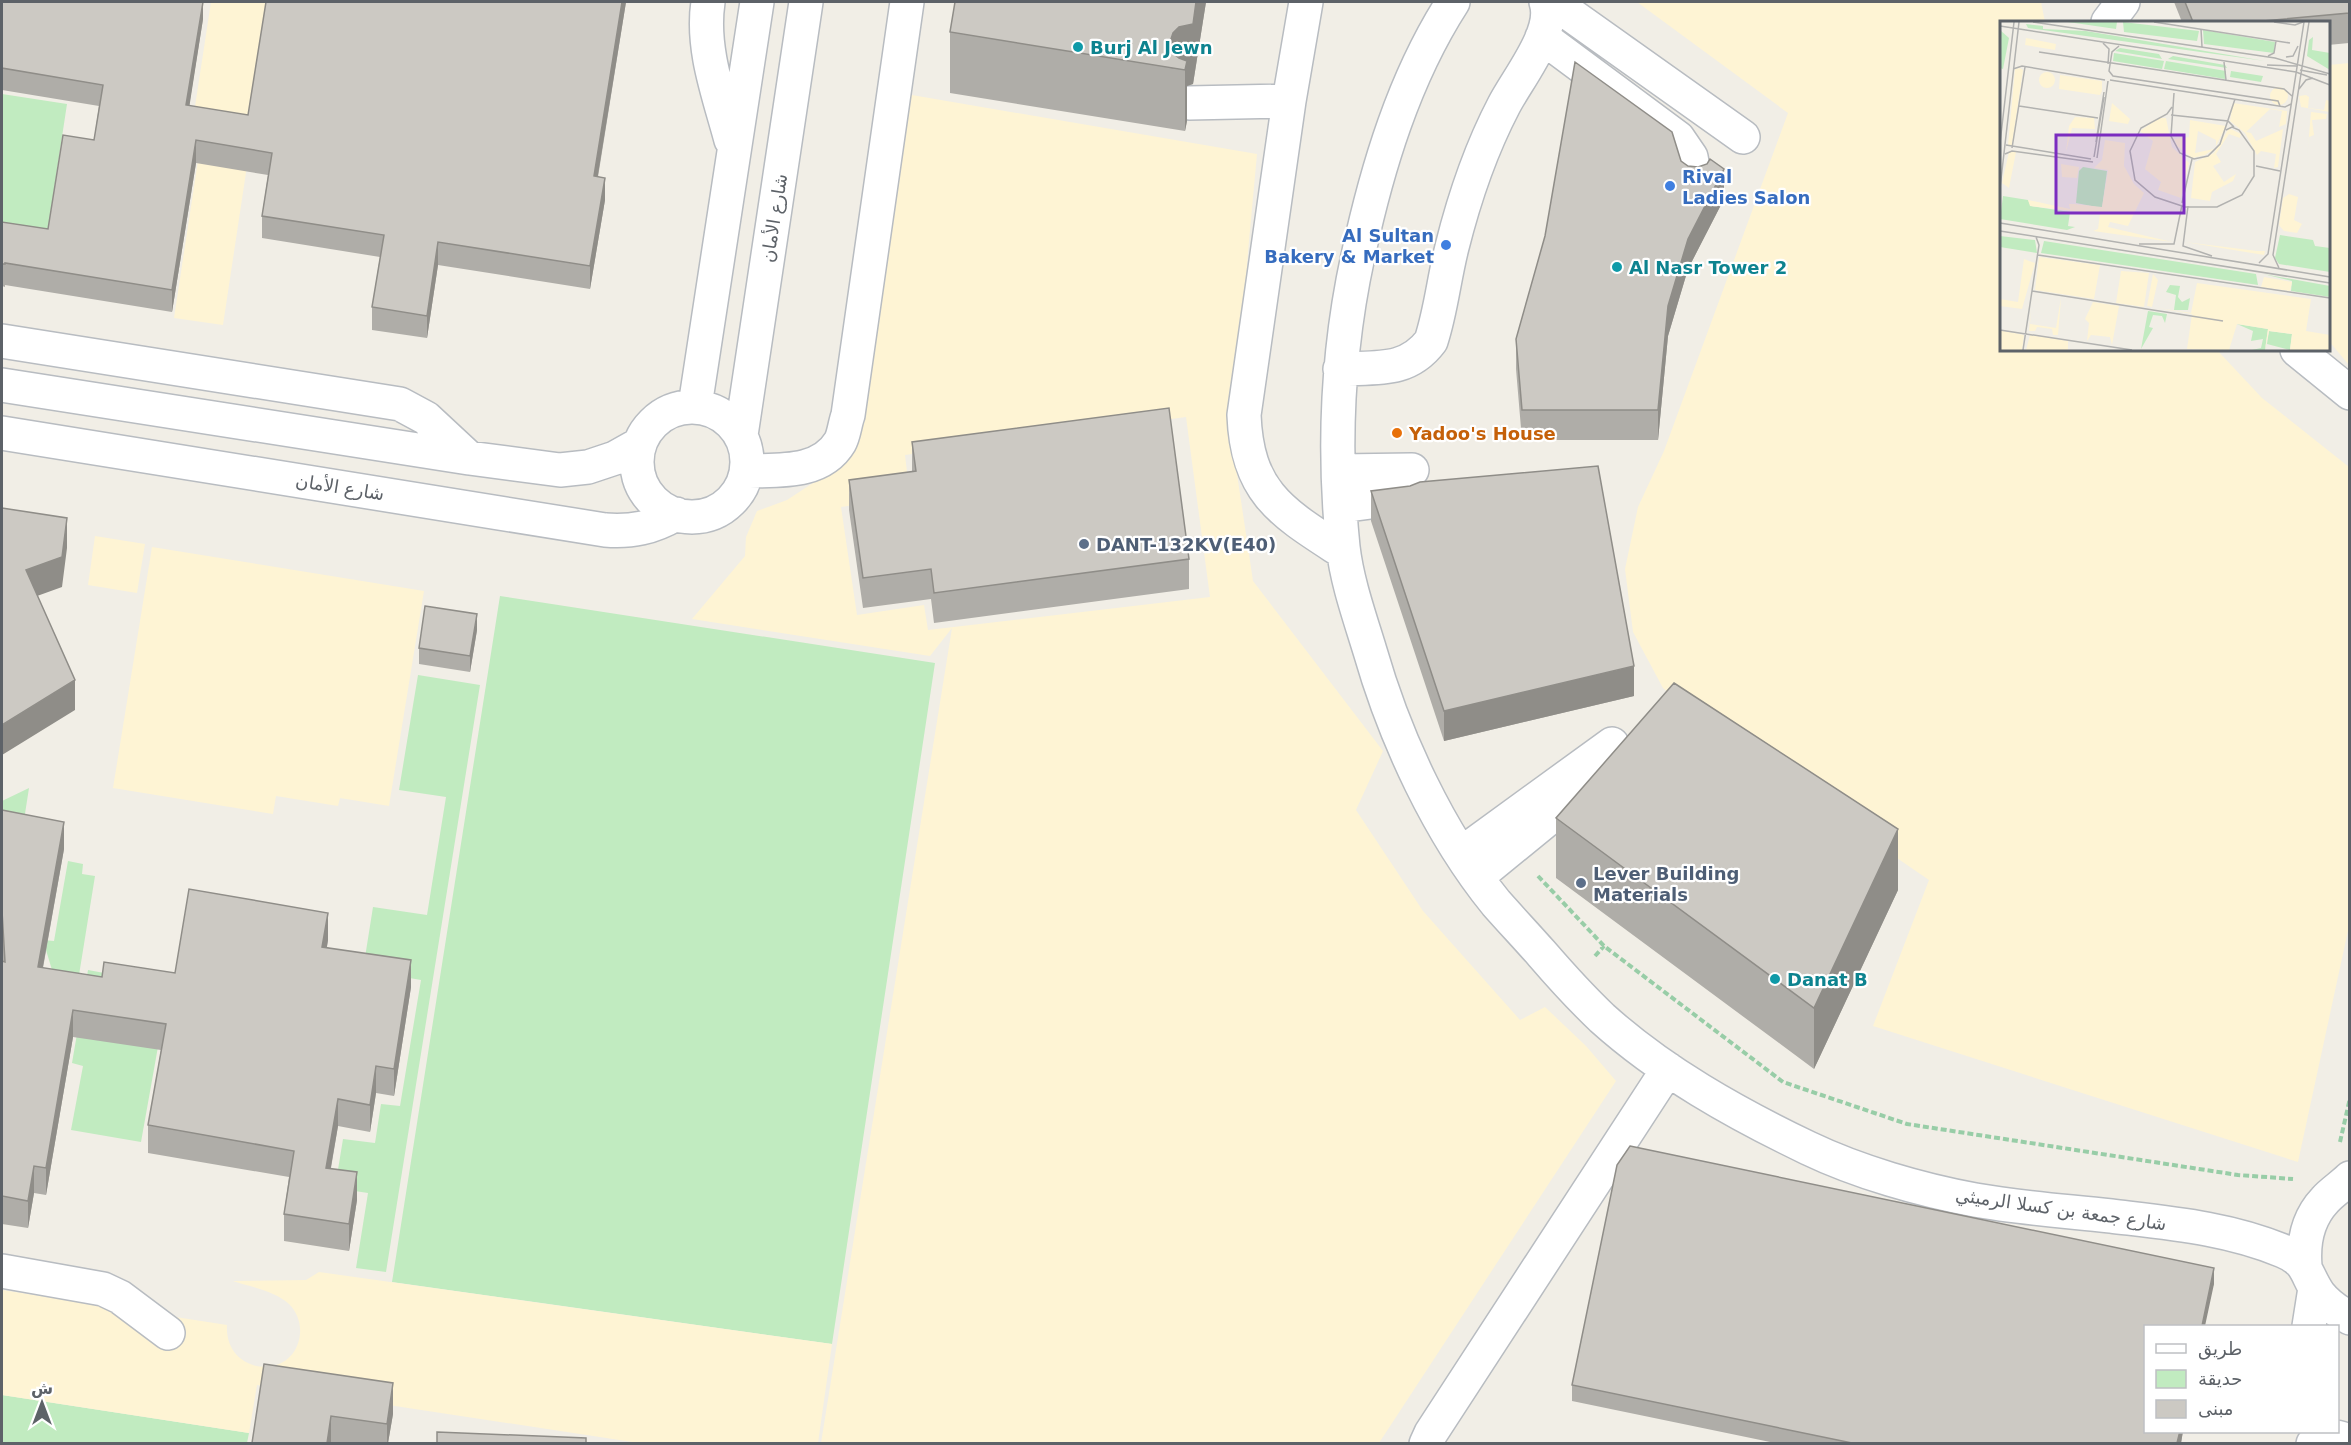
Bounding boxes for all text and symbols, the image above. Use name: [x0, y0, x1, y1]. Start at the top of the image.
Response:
inset map: [2000, 21, 2330, 351]
place label: Burj Al Jewn: [1090, 37, 1213, 58]
marker: Burj Al Jewn: [1071, 40, 1085, 54]
place label: Rival Ladies Salon: [1682, 166, 1810, 208]
street label: شارع الأمان: [757, 172, 792, 264]
marker: Rival Ladies Salon: [1663, 179, 1677, 193]
place label: Al Sultan Bakery & Market: [1264, 225, 1434, 267]
marker: Al Sultan Bakery & Market: [1439, 238, 1453, 252]
place label: Al Nasr Tower 2: [1629, 257, 1787, 278]
marker: Al Nasr Tower 2: [1610, 260, 1624, 274]
place label: Yadoo's House: [1408, 423, 1556, 444]
marker: Yadoo's House: [1390, 426, 1404, 440]
street label: شارع الأمان: [294, 470, 386, 505]
place label: DANT-132KV(E40): [1096, 534, 1276, 555]
marker: DANT-132KV(E40): [1077, 537, 1091, 551]
place label: Lever Building Materials: [1593, 863, 1739, 905]
marker: Lever Building Materials: [1574, 876, 1588, 890]
place label: Danat B: [1787, 969, 1868, 990]
marker: Danat B: [1768, 972, 1782, 986]
street label: شارع جمعة بن كسلا الرميثي: [1954, 1184, 2168, 1235]
legend: [2144, 1325, 2339, 1433]
text: طريق: [2198, 1338, 2242, 1360]
text: حديقة: [2198, 1368, 2242, 1389]
north arrow: [12, 1373, 72, 1433]
text: ش: [31, 1379, 53, 1398]
text: مبنى: [2198, 1398, 2234, 1419]

